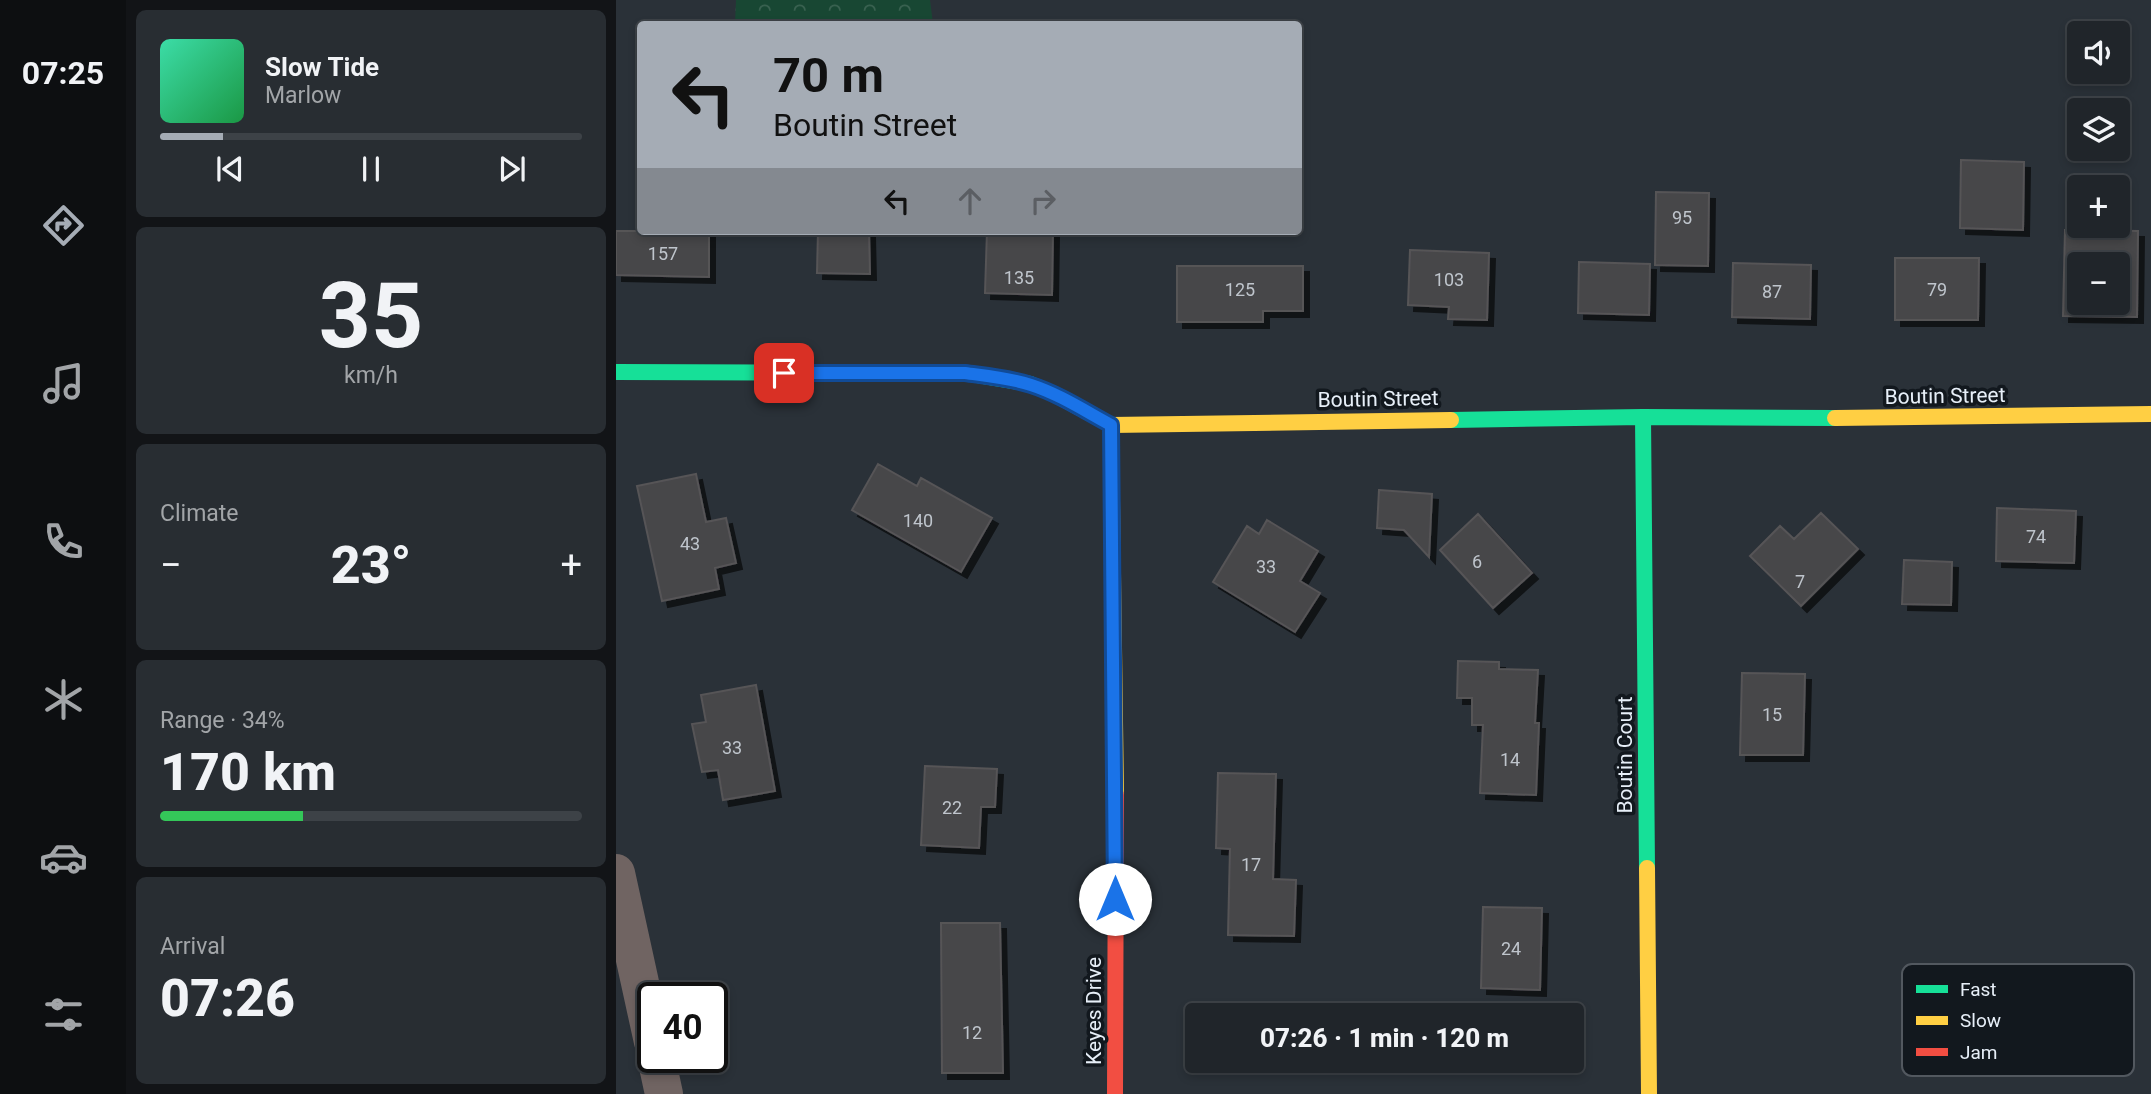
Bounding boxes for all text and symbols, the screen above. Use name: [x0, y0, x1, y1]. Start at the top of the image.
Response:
map controls: [2067, 21, 2130, 315]
button: sound: [2067, 21, 2130, 84]
text: 70 m: [773, 47, 884, 104]
icon: left: [658, 49, 749, 140]
text: Slow Tide: [265, 52, 379, 82]
text: 07:25: [22, 54, 104, 92]
text: Marlow: [265, 82, 341, 109]
button: layers: [2067, 98, 2130, 161]
text: Boutin Street: [773, 106, 957, 144]
icon: previous: [211, 150, 249, 188]
icon: pause: [352, 150, 390, 188]
icon: next: [493, 150, 531, 188]
button: +: [2067, 175, 2130, 238]
icon: left: [878, 182, 916, 220]
icon: ahead: [951, 182, 989, 220]
icon: right: [1024, 182, 1062, 220]
icon: directions: [39, 201, 88, 250]
house number: 95: [1672, 207, 1692, 228]
house number: 157: [648, 243, 678, 264]
button: −: [2067, 252, 2130, 315]
text: 35: [319, 263, 423, 369]
house number: 135: [1004, 267, 1034, 288]
house number: 103: [1434, 269, 1464, 290]
house number: 125: [1225, 279, 1255, 300]
house number: 79: [1927, 279, 1947, 300]
house number: 87: [1762, 281, 1782, 302]
pin: [754, 343, 814, 403]
icon: arrive: [765, 354, 803, 392]
icon: music: [39, 359, 88, 408]
text: km/h: [344, 362, 398, 389]
street label: Boutin Street: [1884, 383, 2006, 409]
street label: Boutin Street: [1317, 386, 1439, 412]
text: Climate: [160, 500, 239, 527]
house number: 140: [903, 510, 933, 531]
icon: phone: [39, 517, 88, 566]
house number: 74: [2026, 526, 2046, 547]
house number: 43: [680, 533, 700, 554]
text: 23°: [331, 535, 411, 596]
text: −: [160, 543, 182, 587]
text: +: [560, 543, 582, 587]
house number: 6: [1472, 551, 1482, 572]
house number: 33: [1256, 556, 1276, 577]
house number: 7: [1795, 571, 1805, 592]
icon: climate: [39, 675, 88, 724]
street label: Boutin Court: [1613, 696, 1637, 814]
house number: 15: [1762, 704, 1782, 725]
text: Range · 34%: [160, 707, 285, 734]
house number: 33: [722, 737, 742, 758]
text: 170 km: [160, 742, 336, 803]
house number: 14: [1500, 749, 1520, 770]
house number: 22: [942, 797, 962, 818]
icon: car: [39, 833, 88, 882]
house number: 17: [1241, 854, 1261, 875]
position arrow: [1078, 862, 1152, 936]
text: Arrival: [160, 933, 225, 960]
house number: 24: [1501, 938, 1521, 959]
street label: Keyes Drive: [1082, 957, 1106, 1065]
legend: [1902, 964, 2134, 1076]
text: 07:26: [160, 968, 295, 1029]
text: Fast: [1960, 978, 1997, 1001]
speed limit sign: 40: [637, 982, 728, 1073]
icon: filters: [39, 990, 88, 1039]
text: Slow: [1960, 1009, 2001, 1032]
house number: 12: [962, 1022, 982, 1043]
text: 07:26 · 1 min · 120 m: [1260, 1023, 1509, 1053]
text: Jam: [1960, 1041, 1997, 1064]

